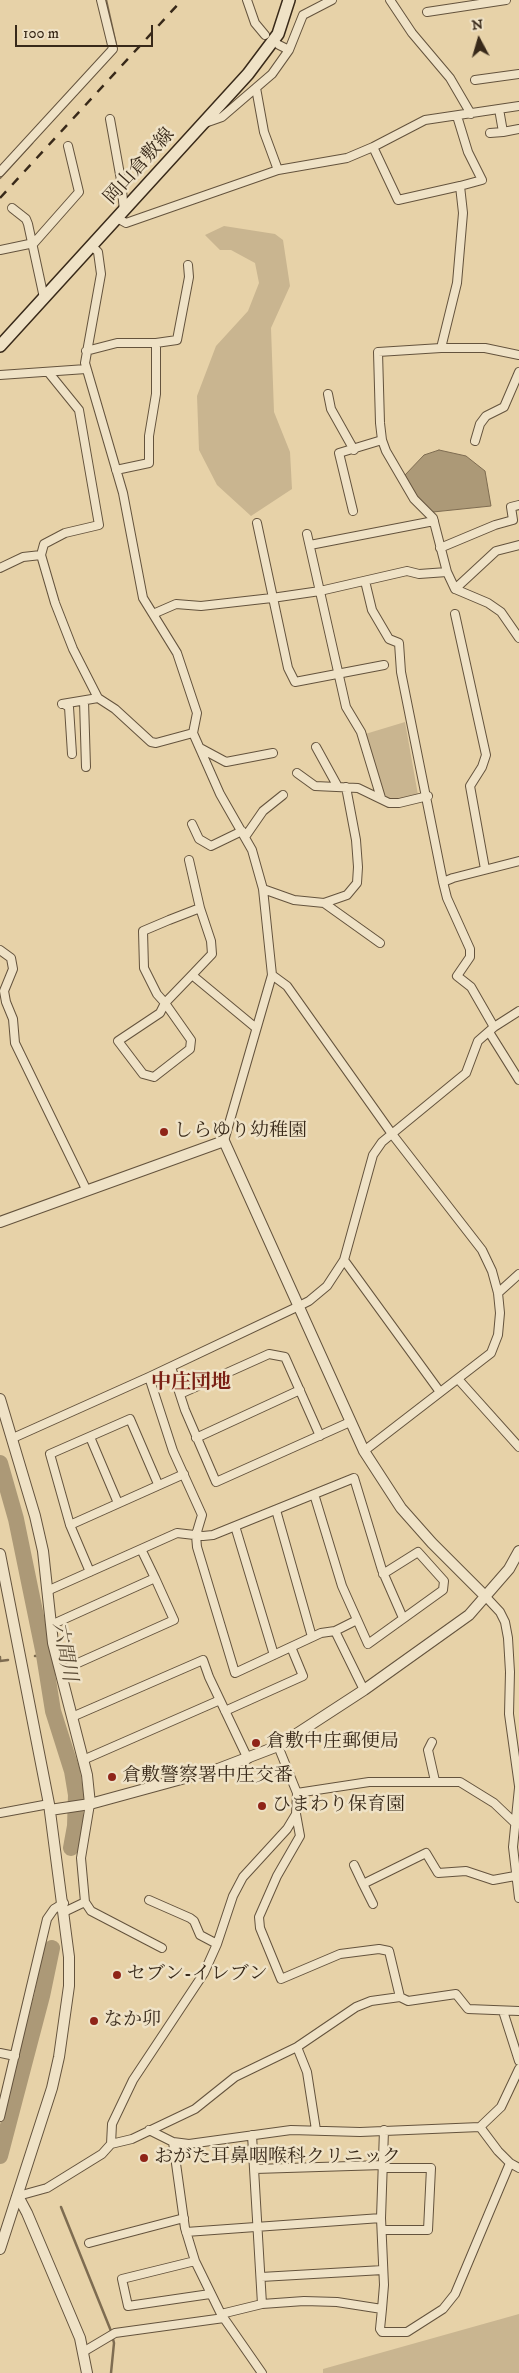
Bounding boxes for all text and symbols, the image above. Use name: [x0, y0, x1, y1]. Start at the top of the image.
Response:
scale bar: [18, 15, 155, 47]
north arrow: [454, 15, 504, 65]
text: N: [471, 16, 484, 35]
text: 100 m: [23, 24, 59, 43]
street label: 岡山倉敷線: [100, 124, 180, 210]
place label: しらゆり幼稚園: [174, 1121, 307, 1143]
marker: しらゆり幼稚園: [158, 1126, 170, 1138]
district label: 中庄団地: [151, 1372, 231, 1396]
water label: 六間川: [45, 1620, 81, 1684]
place label: 倉敷中庄郵便局: [266, 1732, 399, 1754]
marker: 倉敷中庄郵便局: [250, 1737, 262, 1749]
place label: 倉敷警察署中庄交番: [122, 1766, 293, 1788]
marker: 倉敷警察署中庄交番: [106, 1771, 118, 1783]
place label: ひまわり保育園: [272, 1795, 405, 1817]
marker: ひまわり保育園: [256, 1800, 268, 1812]
place label: セブン-イレブン: [127, 1964, 268, 1986]
marker: セブン-イレブン: [111, 1969, 123, 1981]
place label: なか卯: [104, 2010, 161, 2032]
marker: なか卯: [88, 2015, 100, 2027]
place label: おがた耳鼻咽喉科クリニック: [154, 2147, 401, 2169]
marker: おがた耳鼻咽喉科クリニック: [138, 2152, 150, 2164]

